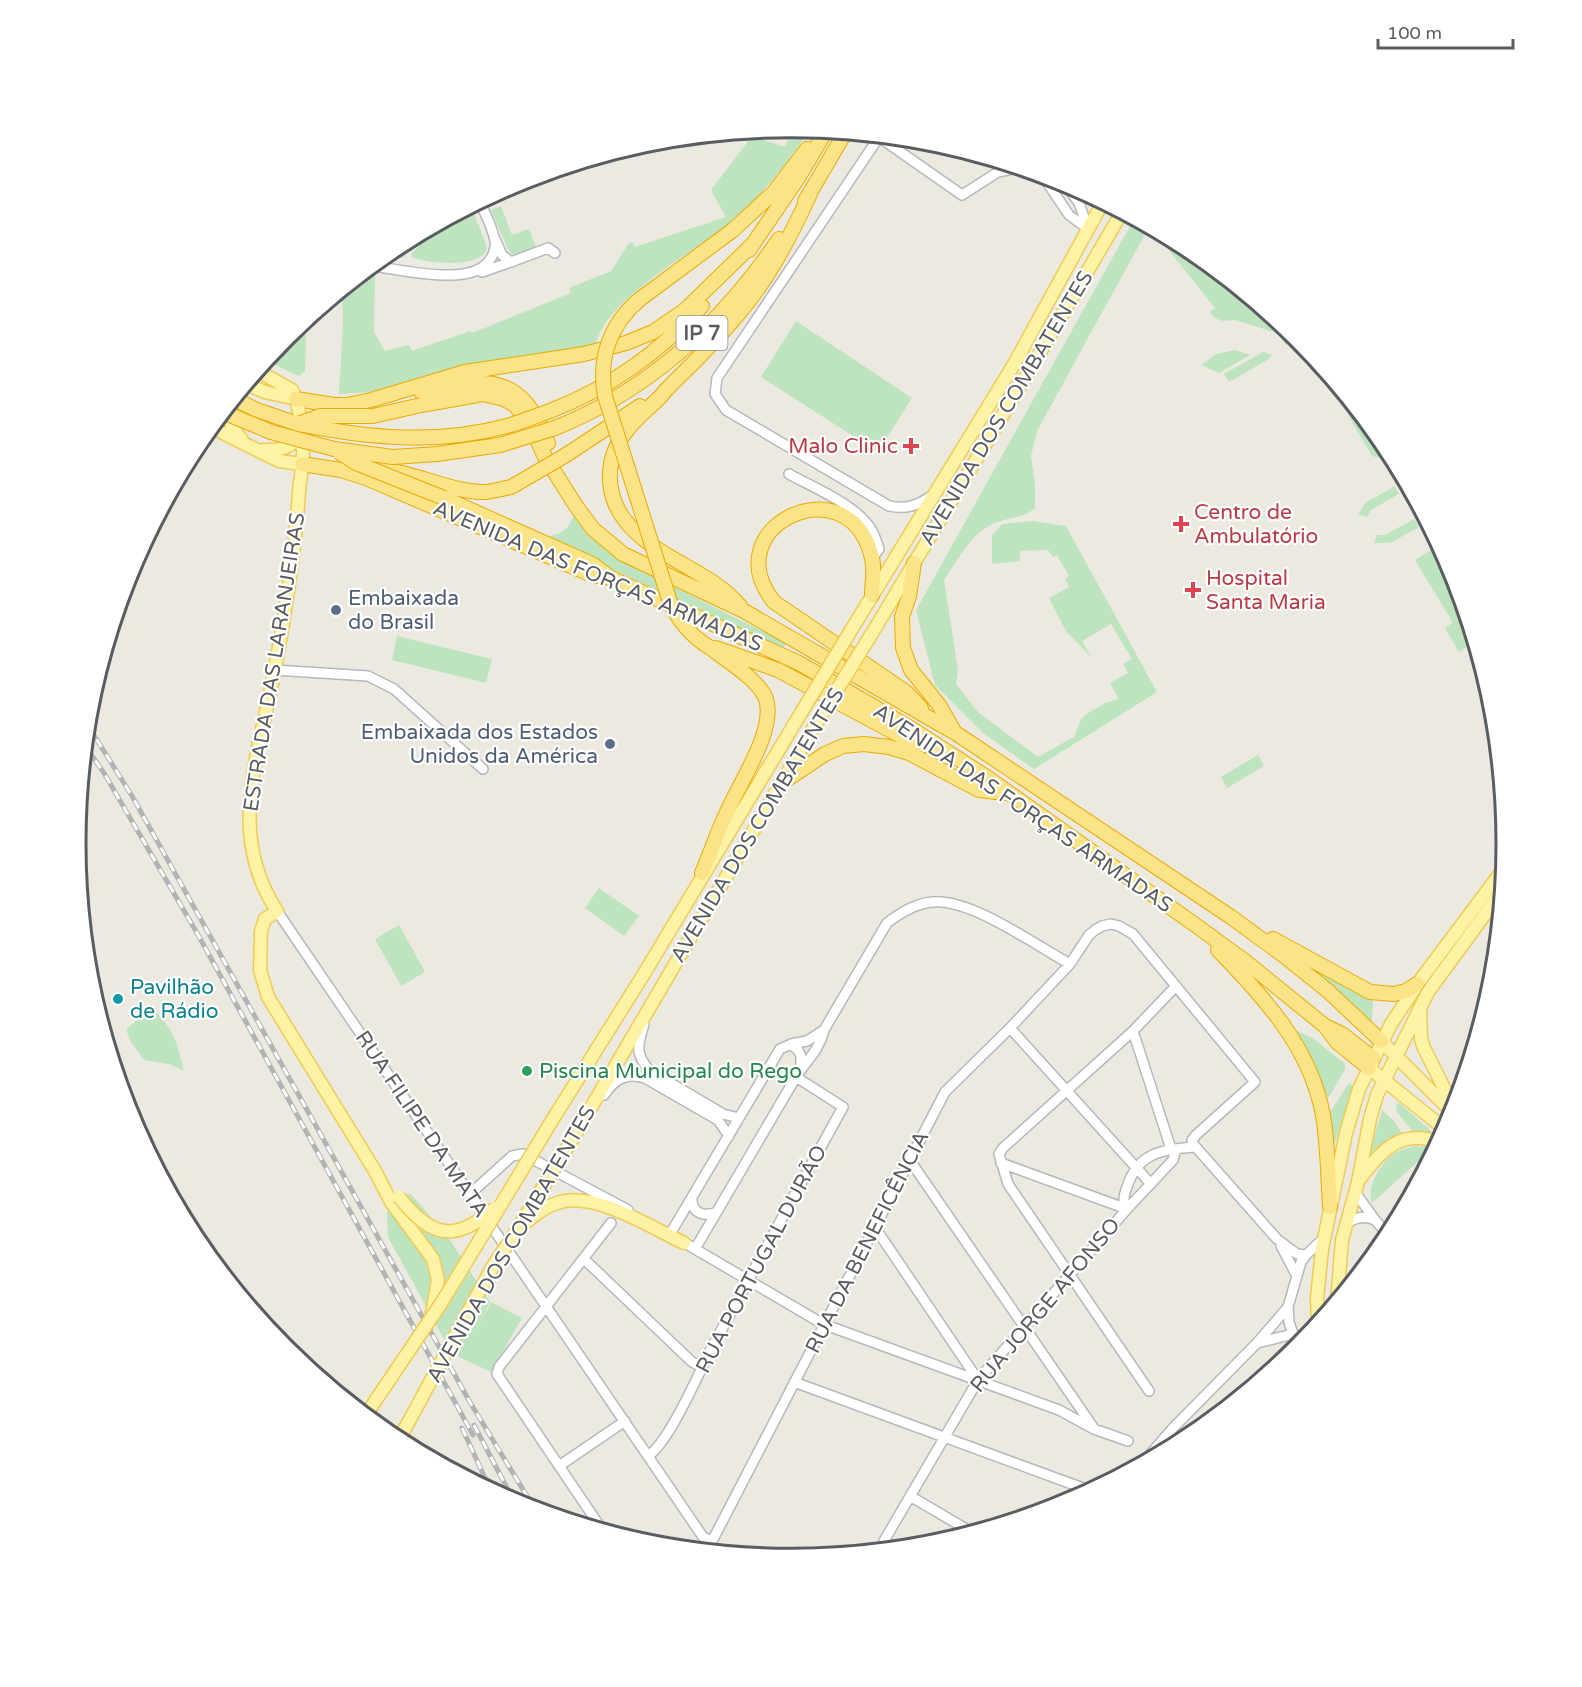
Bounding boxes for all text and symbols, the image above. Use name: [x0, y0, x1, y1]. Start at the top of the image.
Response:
scale bar: [1378, 12, 1513, 50]
text: 100 m: [1387, 22, 1442, 44]
street label: AVENIDA DOS COMBATENTES: [914, 266, 1099, 550]
road number: IP 7: [676, 316, 728, 350]
place label: Malo Clinic: [788, 434, 898, 459]
marker: Malo Clinic: [902, 437, 920, 455]
street label: AVENIDA DAS FORÇAS ARMADAS: [429, 496, 766, 657]
place label: Centro de Ambulatório: [1194, 500, 1318, 549]
street label: ESTRADA DAS LARANJEIRAS: [238, 511, 311, 813]
marker: Centro de Ambulatório: [1172, 515, 1190, 533]
place label: Hospital Santa Maria: [1206, 566, 1326, 615]
marker: Hospital Santa Maria: [1184, 581, 1202, 599]
place label: Embaixada do Brasil: [348, 586, 459, 635]
marker: Embaixada do Brasil: [329, 603, 343, 617]
street label: AVENIDA DOS COMBATENTES: [665, 683, 850, 967]
street label: AVENIDA DAS FORÇAS ARMADAS: [868, 699, 1177, 918]
place label: Embaixada dos Estados Unidos da América: [361, 720, 598, 769]
marker: Embaixada dos Estados Unidos da América: [603, 737, 617, 751]
place label: Pavilhão de Rádio: [130, 975, 219, 1024]
marker: Pavilhão de Rádio: [111, 992, 125, 1006]
street label: RUA FILIPE DA MATA: [350, 1026, 493, 1222]
place label: Piscina Municipal do Rego: [539, 1059, 802, 1084]
marker: Piscina Municipal do Rego: [520, 1064, 534, 1078]
street label: AVENIDA DOS COMBATENTES: [422, 1101, 601, 1387]
street label: RUA DA BENEFICÊNCIA: [800, 1127, 934, 1358]
street label: RUA PORTUGAL DURÃO: [691, 1141, 832, 1377]
street label: RUA JORGE AFONSO: [965, 1213, 1126, 1398]

